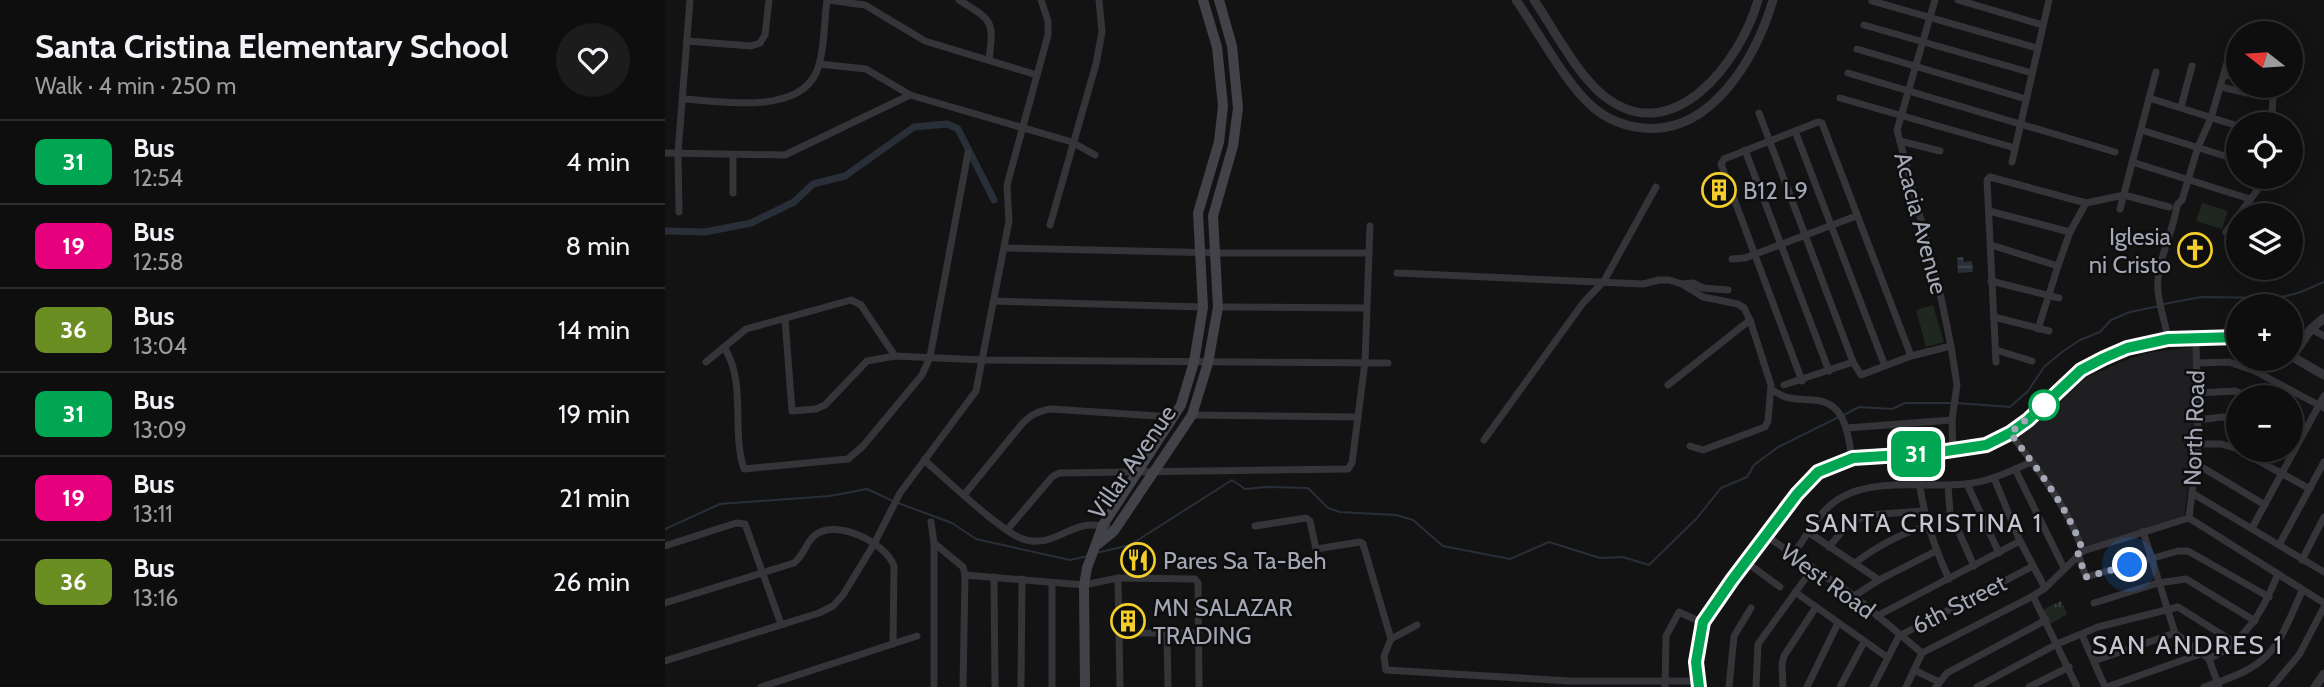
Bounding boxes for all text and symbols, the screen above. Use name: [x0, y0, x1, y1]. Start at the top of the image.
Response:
north arrow: [2226, 21, 2303, 98]
map controls: [2226, 21, 2303, 462]
button: heart: [556, 23, 630, 97]
text: Santa Cristina Elementary School: [35, 26, 508, 66]
text: Walk · 4 min · 250 m: [35, 72, 237, 100]
button: locate: [2226, 112, 2303, 189]
text: Bus: [133, 132, 174, 164]
text: 4 min: [566, 146, 630, 178]
text: 31: [63, 147, 84, 176]
street label: Acacia Avenue: [1888, 149, 1954, 297]
text: 12:54: [133, 164, 183, 192]
building icon: B12 L9: [1700, 171, 1738, 209]
place label: B12 L9: [1743, 176, 1808, 205]
button: layers: [2226, 203, 2303, 280]
text: Bus: [133, 216, 174, 248]
place label: Iglesia ni Cristo: [2089, 222, 2171, 279]
text: 8 min: [566, 230, 630, 262]
text: 19: [62, 231, 85, 260]
church icon: Iglesia ni Cristo: [2176, 231, 2214, 269]
text: 12:58: [133, 248, 184, 276]
button: +: [2226, 294, 2303, 371]
text: Bus: [133, 300, 174, 332]
text: 14 min: [558, 314, 630, 346]
text: 36: [60, 315, 87, 344]
text: 13:04: [133, 332, 187, 360]
street label: North Road: [2177, 370, 2211, 486]
text: Bus: [133, 384, 174, 416]
button: −: [2226, 385, 2303, 462]
unlabelled marker: [2029, 390, 2059, 420]
text: 19 min: [558, 398, 630, 430]
text: 31: [63, 399, 84, 428]
street label: Villar Avenue: [1082, 399, 1182, 525]
text: 13:09: [133, 416, 187, 444]
line badge: 31: [1885, 431, 1947, 477]
text: 31: [1905, 439, 1927, 468]
text: Bus: [133, 468, 174, 500]
text: 21 min: [559, 482, 630, 514]
text: 19: [62, 483, 85, 512]
text: 13:11: [133, 500, 173, 528]
district label: SANTA CRISTINA 1: [1805, 507, 2043, 539]
street label: West Road: [1775, 537, 1881, 625]
restaurant icon: Pares Sa Ta-Beh: [1119, 541, 1157, 579]
place label: Pares Sa Ta-Beh: [1163, 546, 1326, 575]
your location: [2112, 547, 2147, 582]
text: Bus: [133, 552, 174, 584]
text: 26 min: [553, 566, 630, 598]
text: 36: [60, 567, 87, 596]
street label: 6th Street: [1907, 568, 2011, 640]
text: 13:16: [133, 584, 178, 612]
place label: MN SALAZAR TRADING: [1153, 593, 1293, 650]
building icon: MN SALAZAR TRADING: [1109, 602, 1147, 640]
district label: SAN ANDRES 1: [2092, 629, 2284, 661]

